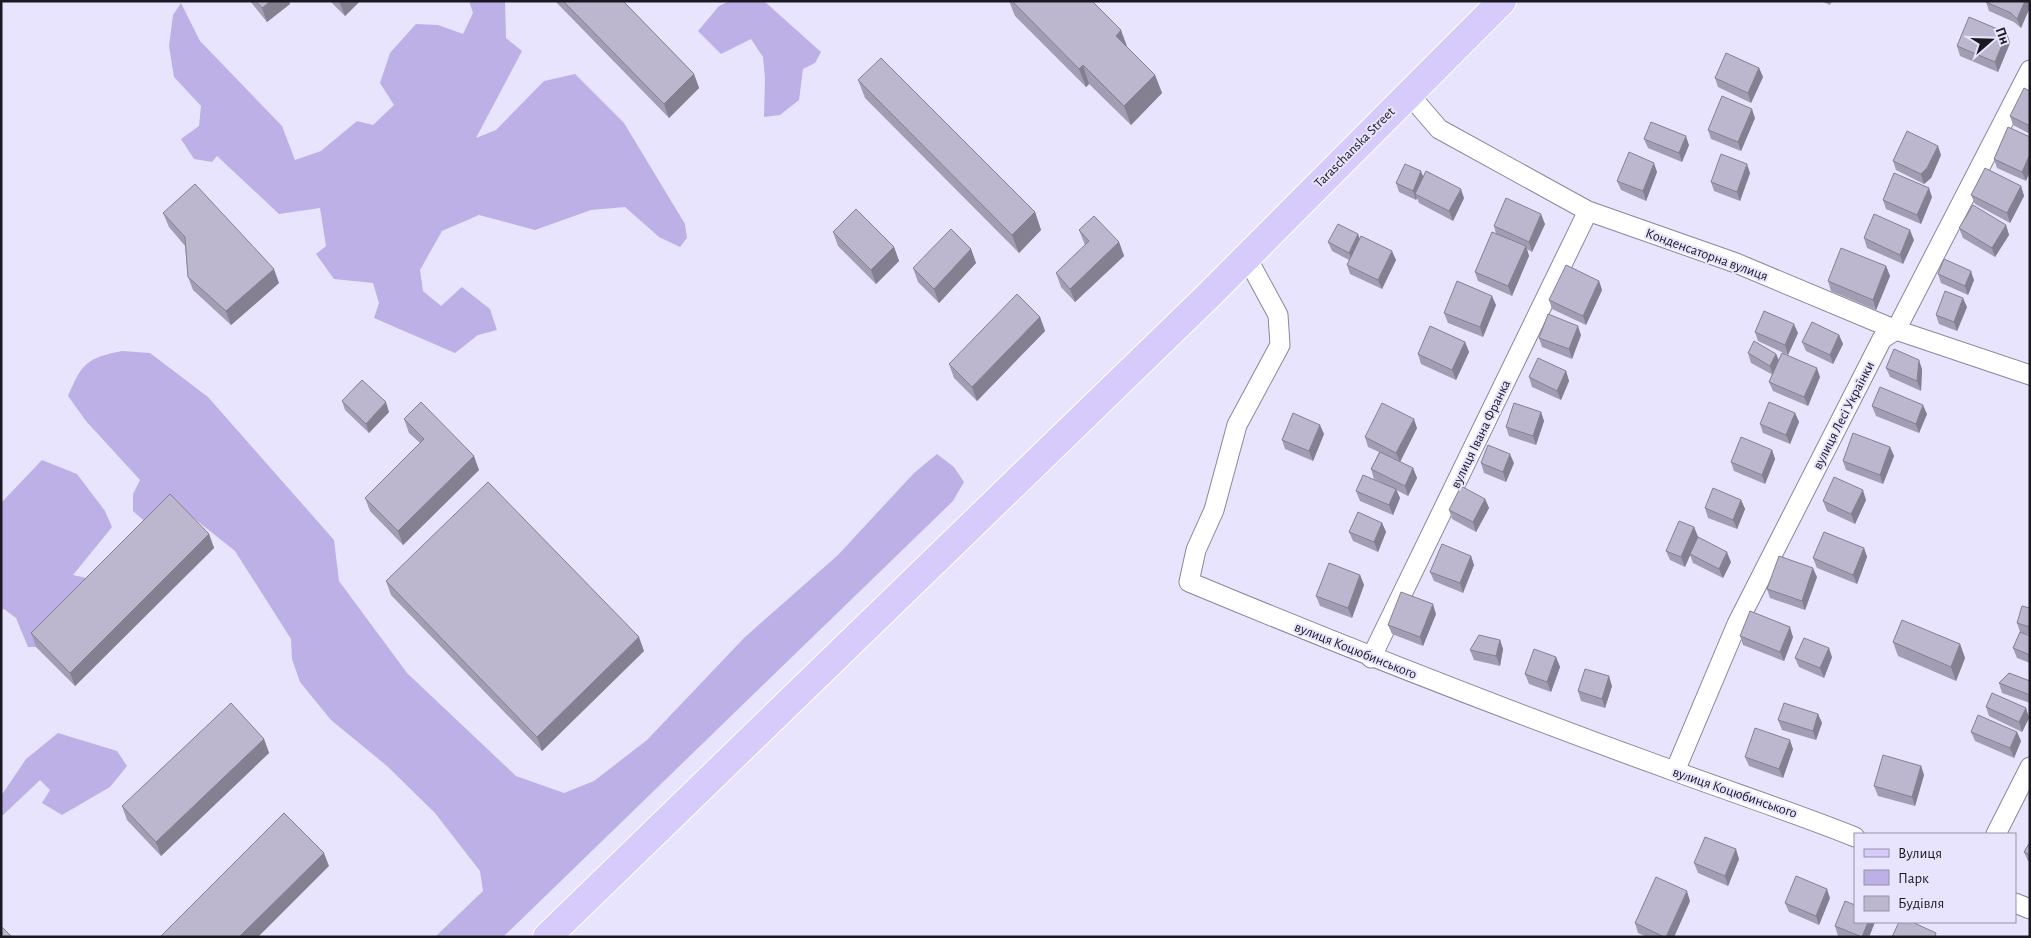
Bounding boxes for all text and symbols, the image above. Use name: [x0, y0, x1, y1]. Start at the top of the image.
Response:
north arrow: [1966, 15, 2016, 65]
text: Пн: [1993, 25, 2012, 46]
street label: Taraschanska Street: [1312, 104, 1398, 191]
street label: Конденсаторна вулиця: [1644, 226, 1770, 284]
street label: вулиця Лесі Українки: [1811, 359, 1877, 472]
street label: вулиця Івана Франка: [1449, 377, 1513, 491]
street label: вулиця Коцюбинського: [1292, 620, 1419, 682]
street label: вулиця Коцюбинського: [1671, 765, 1799, 821]
legend: [1854, 833, 2016, 923]
text: Вулиця: [1898, 846, 1942, 861]
text: Парк: [1898, 871, 1929, 886]
text: Будівля: [1898, 896, 1944, 911]

